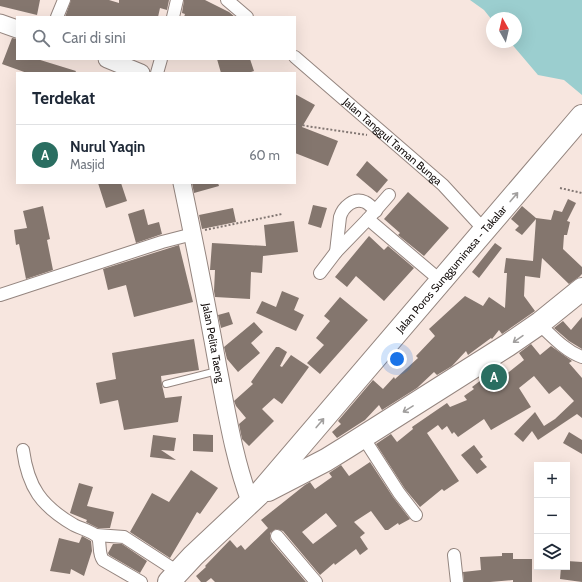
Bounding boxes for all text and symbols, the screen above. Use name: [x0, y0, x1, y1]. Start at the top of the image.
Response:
north arrow: [486, 12, 522, 48]
search box: [16, 16, 296, 60]
icon: search: [30, 27, 52, 49]
text: Cari di sini: [62, 29, 126, 47]
text: Terdekat: [32, 88, 95, 108]
street label: Jalan Tanggul Taman Bunga: [339, 94, 445, 188]
text: Nurul Yaqin: [70, 138, 145, 156]
text: A: [41, 147, 49, 163]
text: 60 m: [249, 147, 280, 163]
text: Masjid: [70, 156, 105, 172]
one-way arrow: [509, 192, 518, 202]
street label: Jalan Poros Sungguminasa - Takalar: [392, 202, 510, 336]
street label: Jalan Pelita Taeng: [199, 301, 228, 384]
one-way arrow: [512, 334, 523, 343]
your location: [387, 349, 407, 369]
pin: A: [481, 362, 507, 392]
one-way arrow: [402, 405, 414, 413]
one-way arrow: [315, 418, 325, 428]
map controls: [534, 462, 570, 570]
button: +: [534, 462, 570, 498]
button: −: [534, 498, 570, 534]
button: layers: [534, 534, 570, 570]

